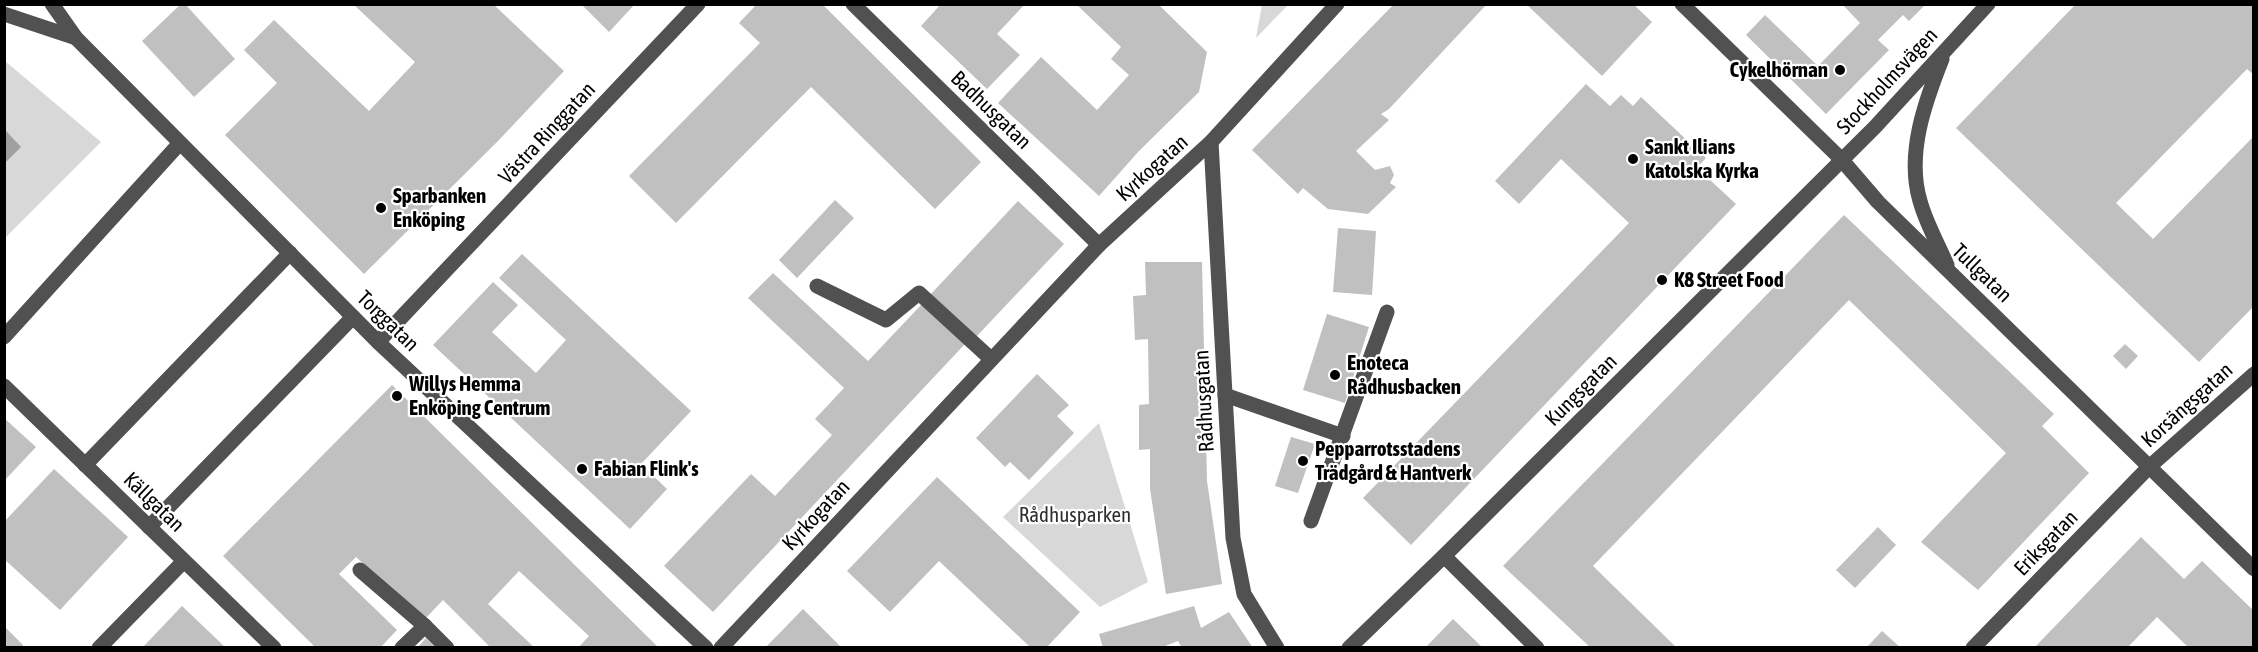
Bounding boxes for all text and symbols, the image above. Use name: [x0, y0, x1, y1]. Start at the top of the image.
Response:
street label: Stockholmsvägen: [1831, 22, 1942, 138]
place label: Cykelhörnan: [1730, 57, 1828, 81]
marker: Cykelhörnan: [1833, 63, 1847, 77]
street label: Badhusgatan: [947, 65, 1037, 153]
street label: Västra Ringgatan: [493, 77, 599, 188]
street label: Kyrkogatan: [1111, 129, 1192, 205]
place label: Sankt Ilians Katolska Kyrka: [1645, 134, 1759, 182]
marker: Sankt Ilians Katolska Kyrka: [1626, 152, 1640, 166]
place label: Sparbanken Enköping: [393, 183, 486, 231]
marker: Sparbanken Enköping: [374, 201, 388, 215]
street label: Tullgatan: [1948, 238, 2017, 306]
place label: K8 Street Food: [1674, 267, 1784, 291]
marker: K8 Street Food: [1655, 273, 1669, 287]
street label: Torggatan: [353, 285, 425, 355]
street label: Rådhusgatan: [1188, 349, 1218, 453]
street label: Kungsgatan: [1540, 349, 1621, 430]
place label: Enoteca Rådhusbacken: [1347, 350, 1461, 398]
street label: Korsängsgatan: [2136, 357, 2237, 451]
marker: Enoteca Rådhusbacken: [1328, 368, 1342, 382]
place label: Willys Hemma Enköping Centrum: [408, 371, 550, 419]
marker: Willys Hemma Enköping Centrum: [390, 389, 404, 403]
place label: Pepparrotsstadens Trädgård & Hantverk: [1315, 436, 1472, 484]
marker: Pepparrotsstadens Trädgård & Hantverk: [1296, 454, 1310, 468]
place label: Fabian Flink's: [594, 456, 699, 480]
marker: Fabian Flink's: [575, 462, 589, 476]
street label: Källgatan: [119, 467, 190, 536]
street label: Kyrkogatan: [777, 474, 854, 555]
park label: Rådhusparken: [1019, 502, 1131, 526]
street label: Eriksgatan: [2009, 505, 2082, 580]

